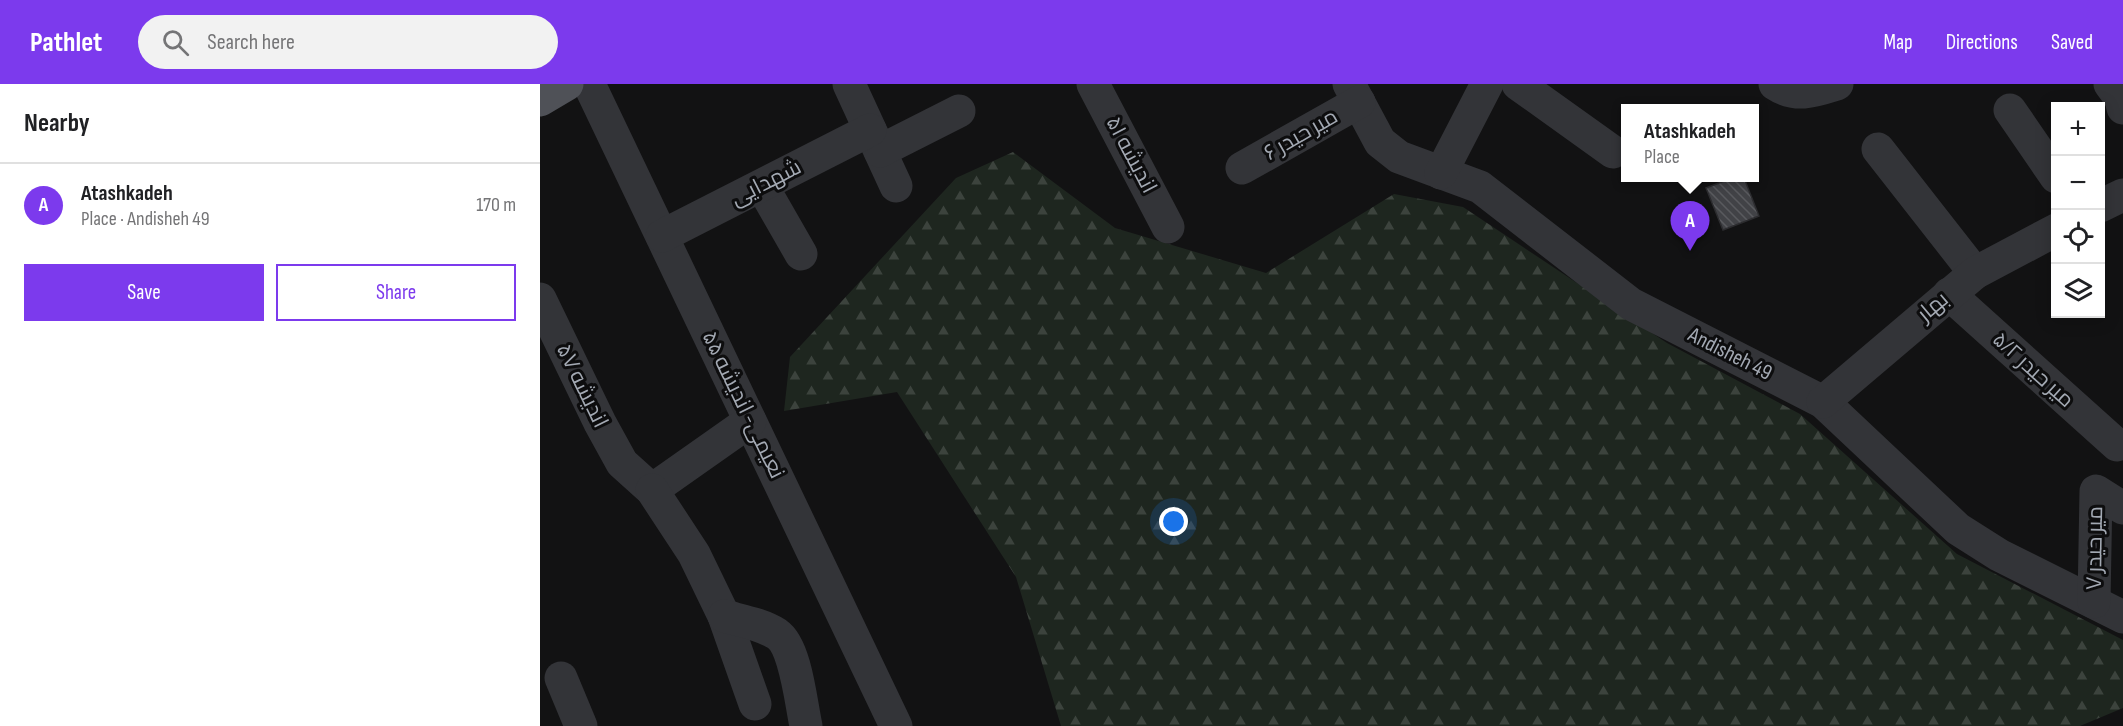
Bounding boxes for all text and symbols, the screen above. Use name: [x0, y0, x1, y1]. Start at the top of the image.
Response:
search box: [138, 15, 558, 69]
text: Pathlet: [30, 26, 102, 59]
icon: search: [159, 26, 192, 59]
text: Search here: [207, 29, 295, 56]
text: Map: [1883, 30, 1913, 55]
text: Directions: [1946, 30, 2018, 55]
text: Saved: [2051, 30, 2093, 55]
map controls: [2051, 102, 2105, 318]
button: +: [2051, 102, 2105, 156]
street label: میر حیدر ۶: [1259, 103, 1343, 167]
popup: [1621, 104, 1759, 182]
text: Nearby: [24, 108, 90, 139]
street label: اندیشه ۵۱: [1100, 112, 1162, 198]
text: Atashkadeh: [1644, 118, 1736, 145]
text: Place: [1644, 145, 1680, 169]
street label: شهدایی: [726, 154, 806, 212]
button: −: [2051, 156, 2105, 210]
text: Atashkadeh: [81, 180, 173, 207]
text: A: [39, 193, 48, 217]
text: 170 m: [476, 193, 516, 217]
pin: A: [1670, 202, 1710, 251]
text: Place · Andisheh 49: [81, 207, 210, 231]
button: locate: [2051, 210, 2105, 264]
button: Save: [24, 264, 264, 321]
button: Share: [276, 264, 516, 321]
button: layers: [2051, 264, 2105, 318]
street label: بهار: [1910, 286, 1954, 329]
street label: Andisheh 49: [1683, 321, 1776, 387]
street label: میر حیدر ۵/۲: [1987, 326, 2079, 414]
street label: نعیمی- اندیشه ۵۵: [696, 327, 790, 483]
street label: اندیشه ۵۷: [550, 339, 614, 433]
street label: میر حیدر ۷: [2081, 506, 2109, 590]
your location: [1159, 507, 1188, 536]

